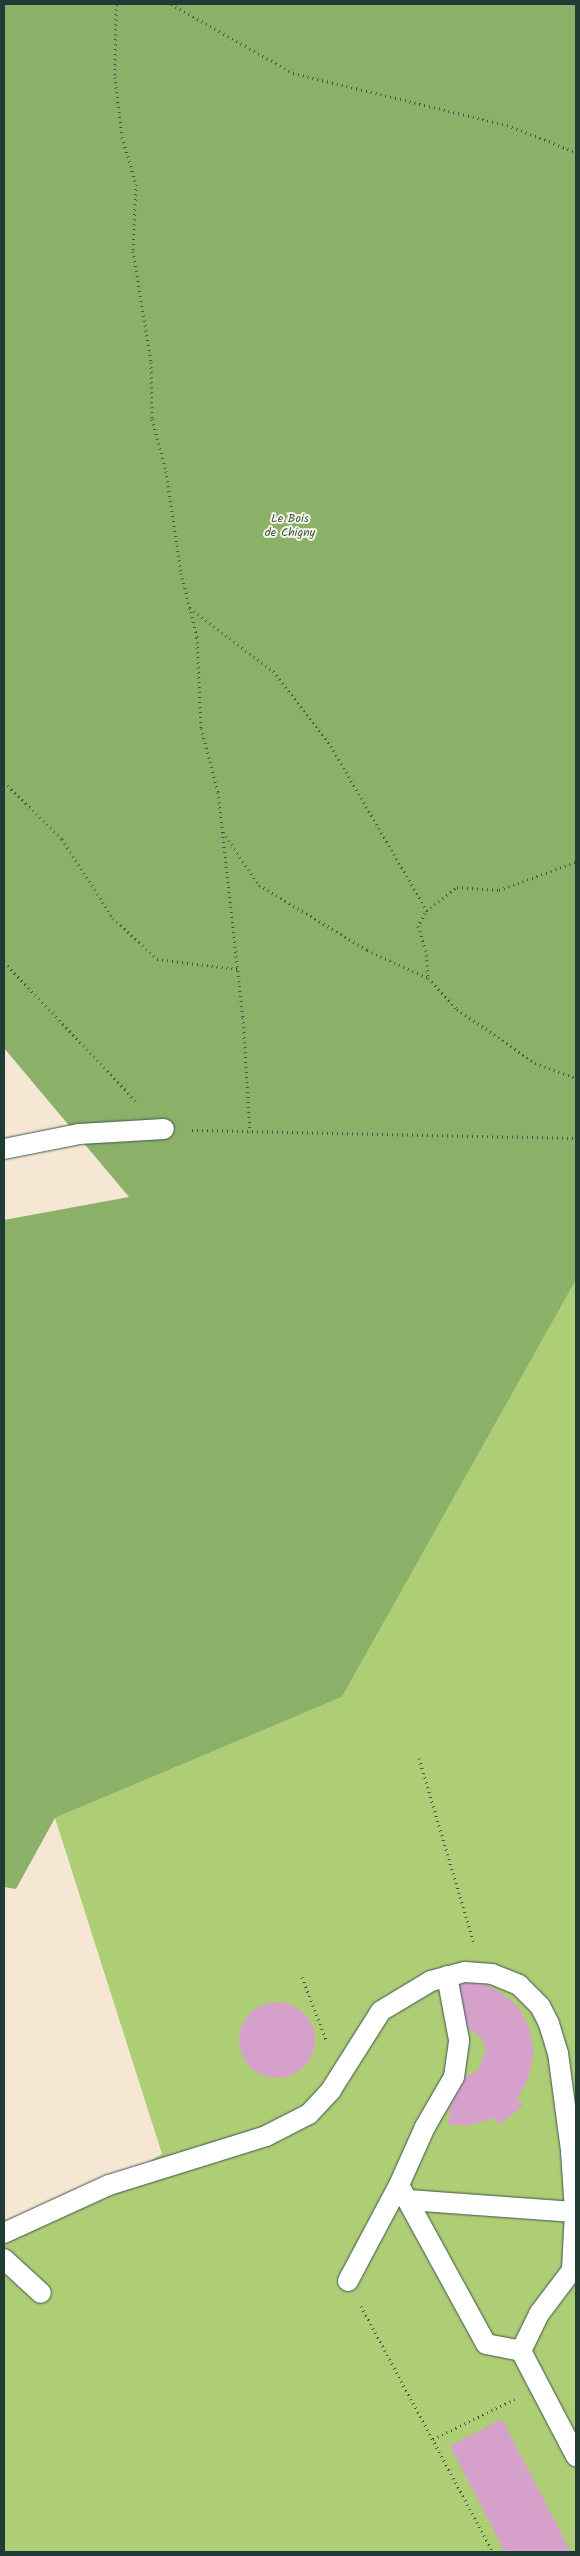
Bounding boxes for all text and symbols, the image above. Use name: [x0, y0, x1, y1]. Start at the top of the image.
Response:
park label: Le Bois de Chigny: [265, 512, 315, 540]

